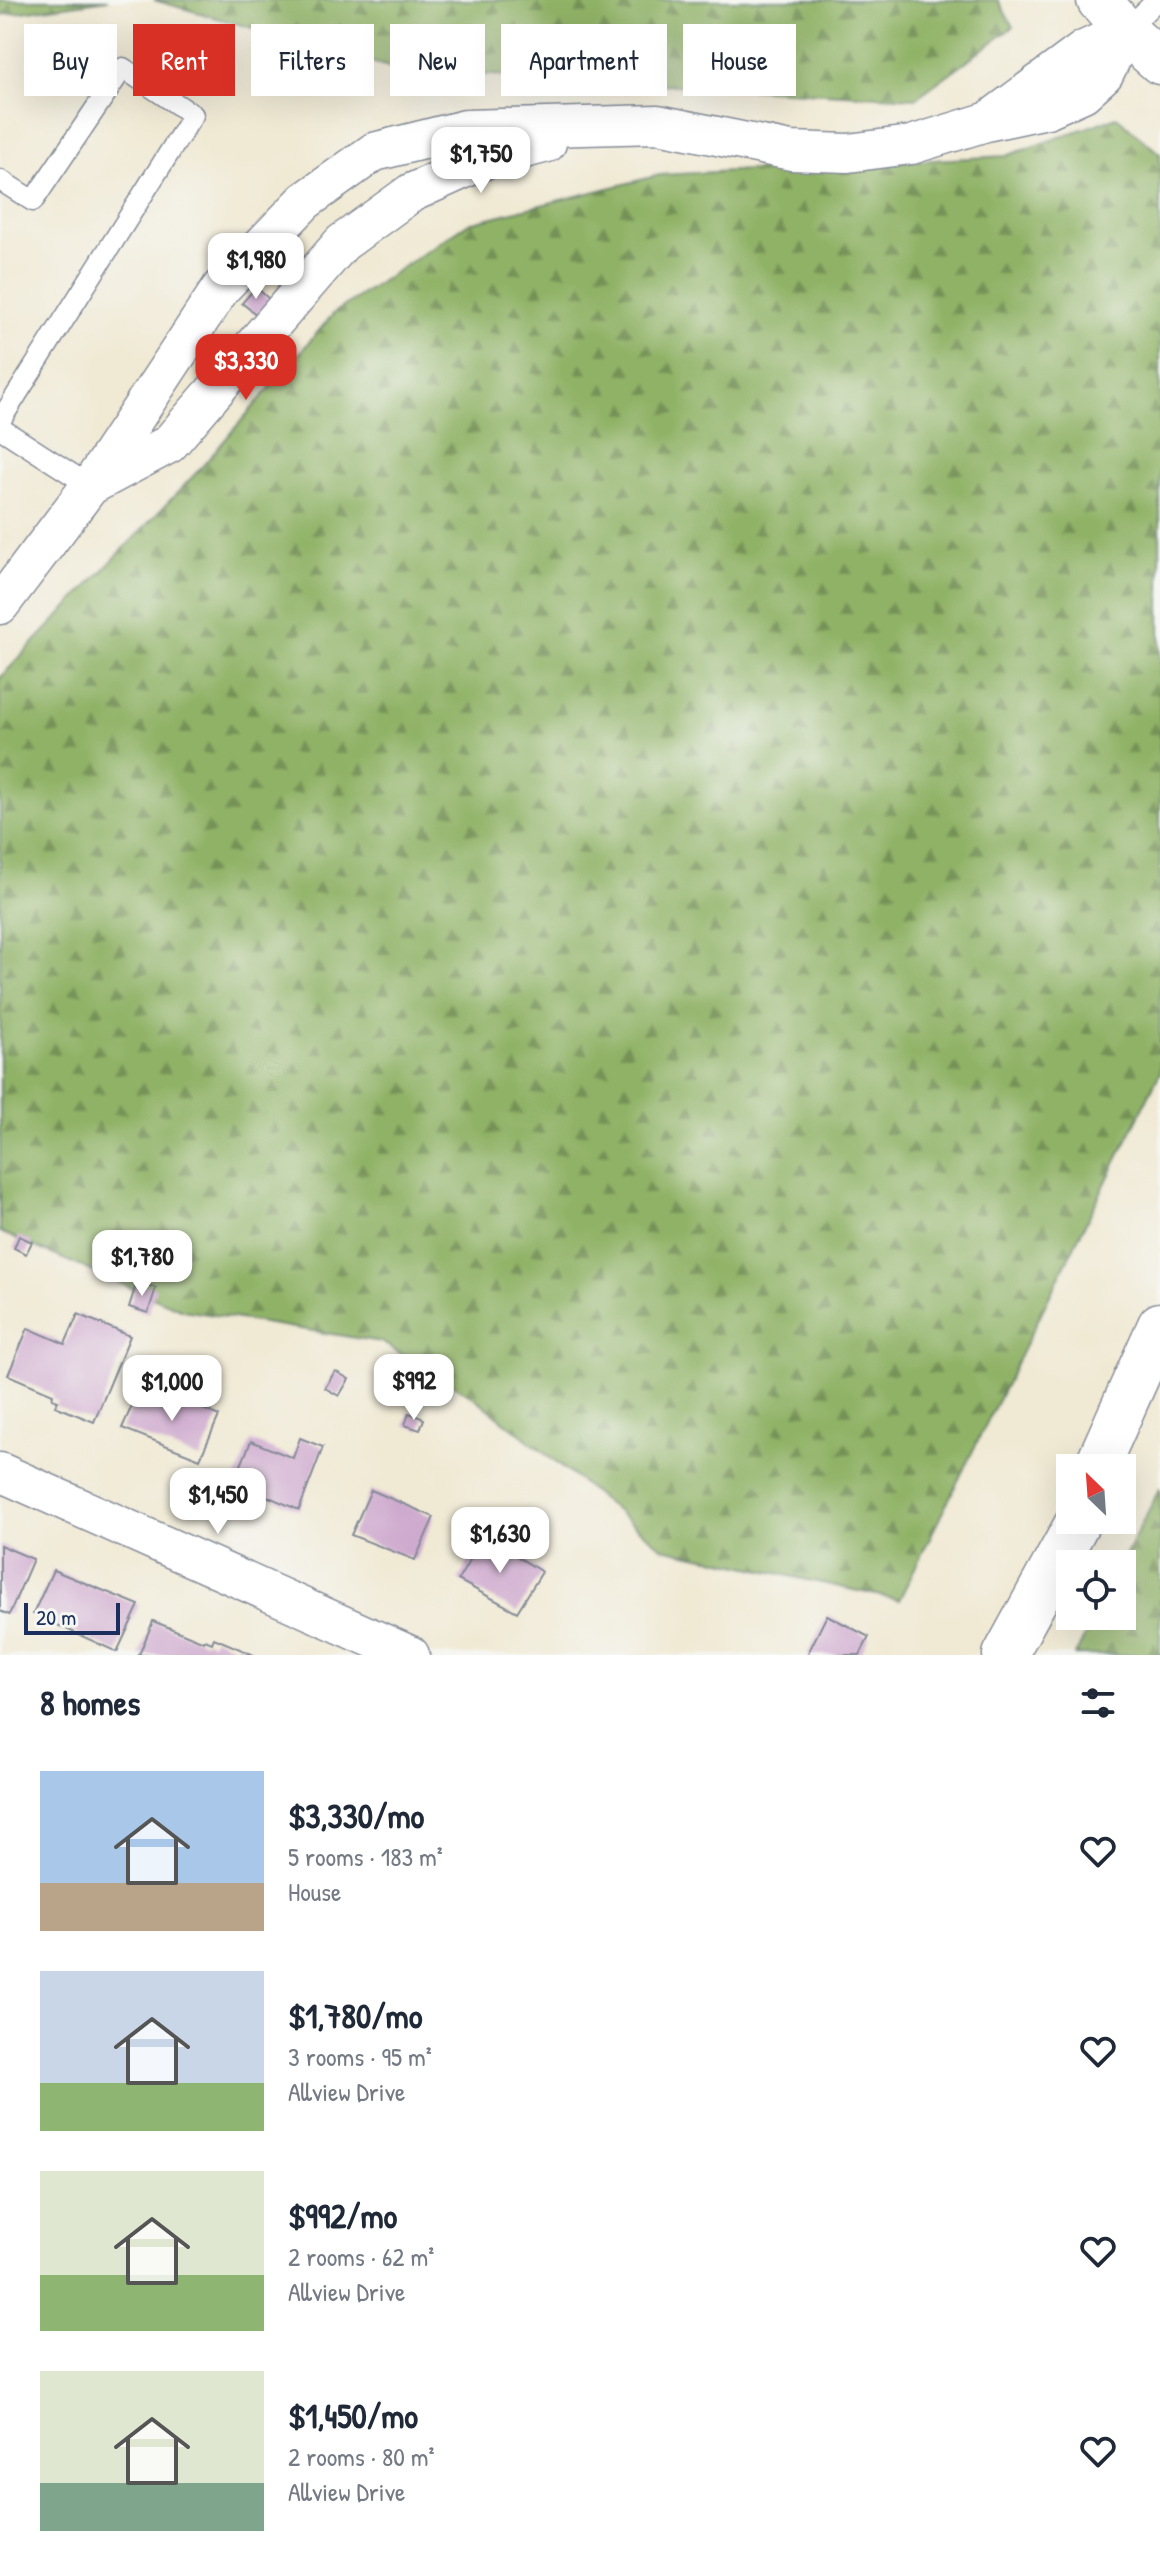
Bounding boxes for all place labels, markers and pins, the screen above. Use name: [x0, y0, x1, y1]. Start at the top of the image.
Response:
pin: $1,750: [416, 127, 546, 195]
pin: $1,980: [191, 233, 321, 301]
pin: $3,330: [181, 334, 311, 402]
pin: $1,780: [77, 1230, 207, 1298]
pin: $992: [367, 1354, 461, 1422]
pin: $1,000: [107, 1355, 237, 1423]
pin: $1,450: [153, 1468, 283, 1536]
pin: $1,630: [435, 1507, 565, 1575]

